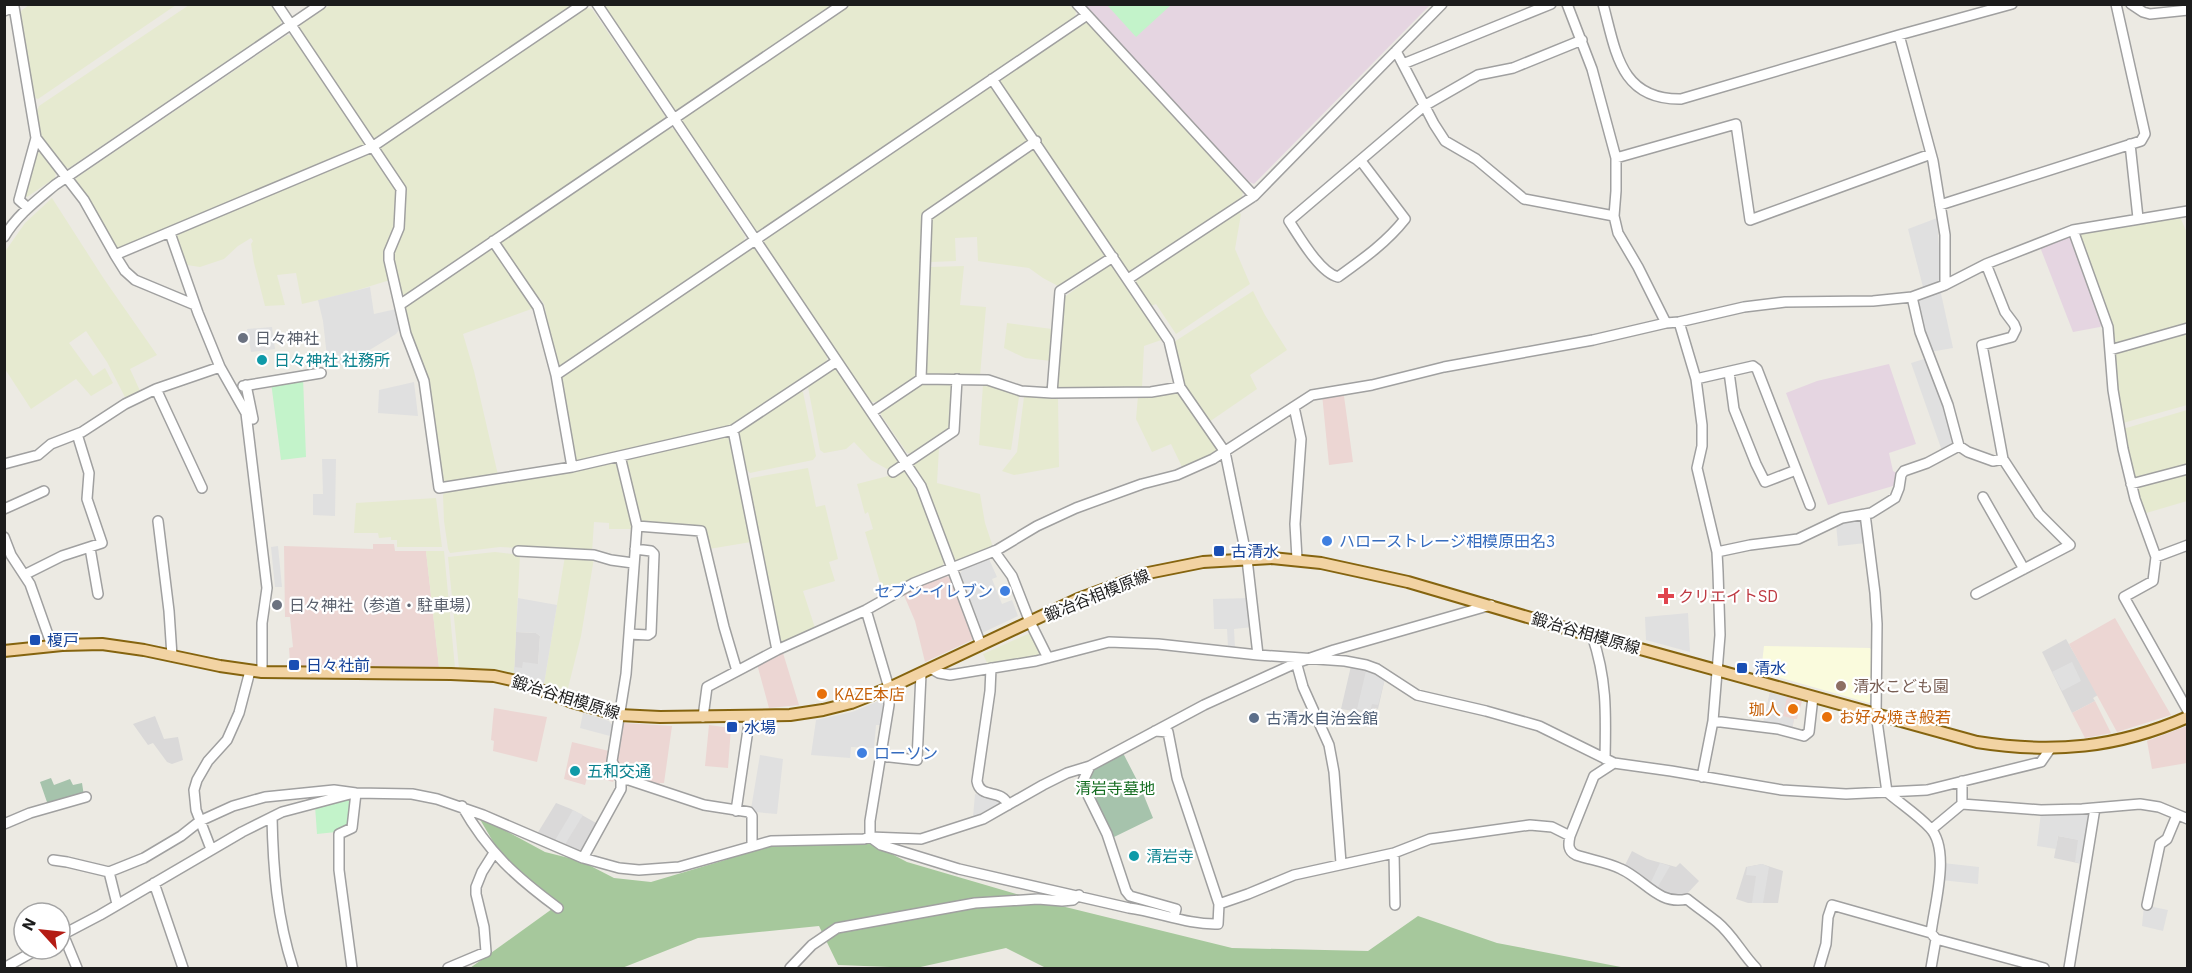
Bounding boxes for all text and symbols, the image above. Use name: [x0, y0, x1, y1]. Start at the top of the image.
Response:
place label: 日々神社: [255, 328, 319, 348]
marker: 日々神社: [236, 331, 250, 345]
place label: 日々神社 社務所: [274, 350, 390, 370]
marker: 日々神社 社務所: [255, 353, 269, 367]
place label: ハローストレージ相模原田名3: [1339, 531, 1555, 551]
marker: ハローストレージ相模原田名3: [1320, 534, 1334, 548]
place label: 古清水: [1231, 541, 1279, 561]
marker: 古清水: [1212, 544, 1226, 558]
street label: 鍛冶谷相模原線: [1041, 565, 1153, 625]
place label: セブン-イレブン: [875, 581, 993, 601]
marker: セブン-イレブン: [998, 584, 1012, 598]
place label: クリエイトSD: [1678, 586, 1778, 606]
marker: クリエイトSD: [1659, 589, 1673, 603]
place label: 日々神社（参道・駐車場）: [289, 595, 481, 615]
marker: 日々神社（参道・駐車場）: [270, 598, 284, 612]
street label: 鍛冶谷相模原線: [1529, 608, 1643, 658]
place label: 榎戸: [47, 630, 79, 650]
marker: 榎戸: [28, 633, 42, 647]
place label: 日々社前: [306, 655, 370, 675]
marker: 日々社前: [287, 658, 301, 672]
place label: 清水: [1754, 658, 1786, 678]
marker: 清水: [1735, 661, 1749, 675]
street label: 鍛冶谷相模原線: [510, 671, 622, 723]
place label: 清水こども園: [1853, 676, 1949, 696]
marker: 清水こども園: [1834, 679, 1848, 693]
place label: KAZE本店: [834, 684, 905, 704]
marker: KAZE本店: [815, 687, 829, 701]
place label: 珈人: [1749, 699, 1781, 719]
marker: 珈人: [1786, 702, 1800, 716]
place label: お好み焼き般若: [1839, 707, 1951, 727]
place label: 古清水自治会館: [1266, 708, 1378, 728]
marker: お好み焼き般若: [1820, 710, 1834, 724]
marker: 古清水自治会館: [1247, 711, 1261, 725]
place label: 水場: [744, 717, 776, 737]
marker: 水場: [725, 720, 739, 734]
place label: ローソン: [874, 743, 938, 763]
marker: ローソン: [855, 746, 869, 760]
place label: 五和交通: [587, 761, 651, 781]
marker: 五和交通: [568, 764, 582, 778]
park label: 清岩寺墓地: [1075, 778, 1155, 798]
place label: 清岩寺: [1146, 846, 1194, 866]
marker: 清岩寺: [1127, 849, 1141, 863]
north arrow: [12, 901, 72, 961]
text: N: [17, 914, 40, 934]

